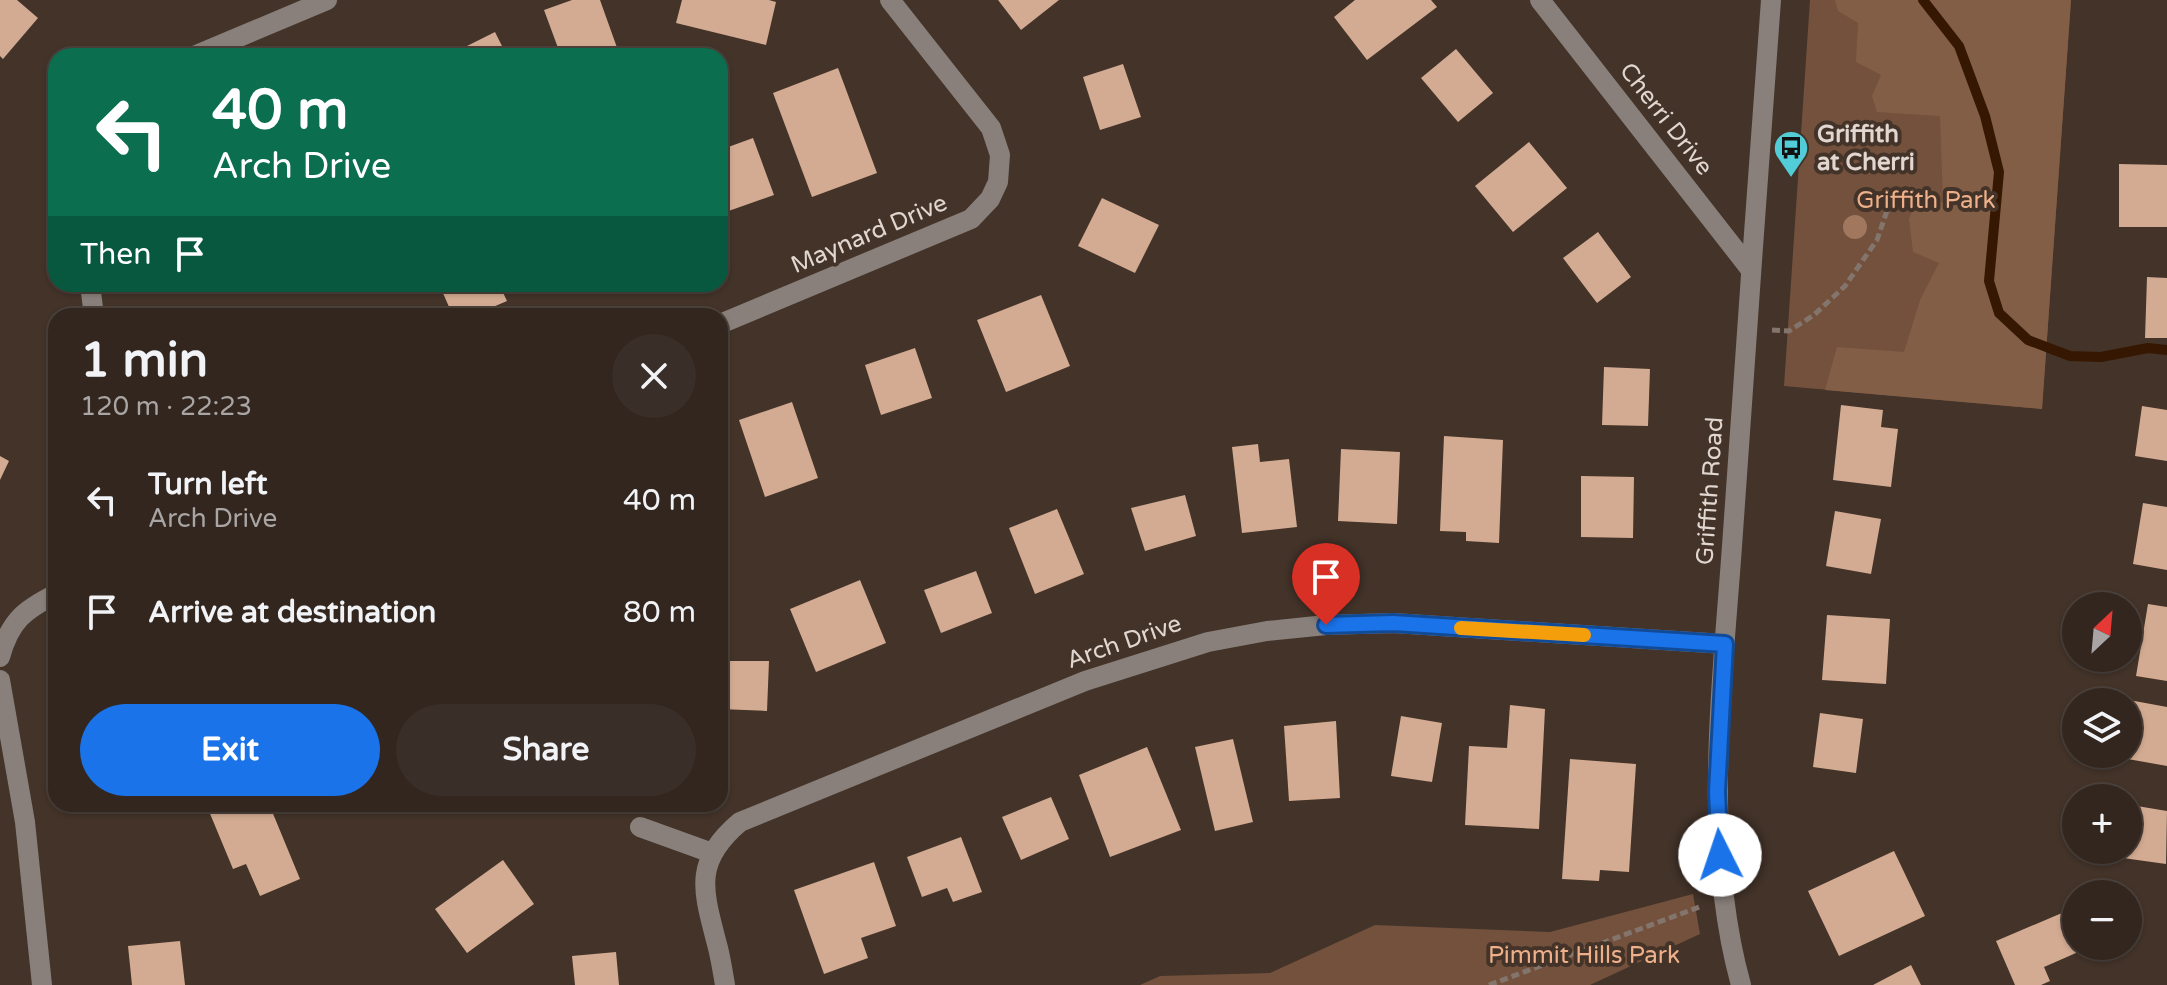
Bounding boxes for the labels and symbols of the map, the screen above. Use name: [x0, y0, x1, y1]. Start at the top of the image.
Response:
street label: Cherri Drive: [1613, 57, 1719, 181]
place label: Griffith at Cherri: [1817, 120, 1915, 177]
bus stop icon: Griffith at Cherri: [1772, 129, 1810, 179]
park label: Griffith Park: [1856, 186, 1996, 215]
street label: Maynard Drive: [787, 188, 951, 280]
street label: Griffith Road: [1690, 416, 1730, 566]
pin: [1292, 543, 1360, 625]
north arrow: [2062, 592, 2142, 672]
street label: Arch Drive: [1063, 609, 1185, 675]
position arrow: [1678, 813, 1762, 897]
park label: Pimmit Hills Park: [1488, 941, 1680, 970]

